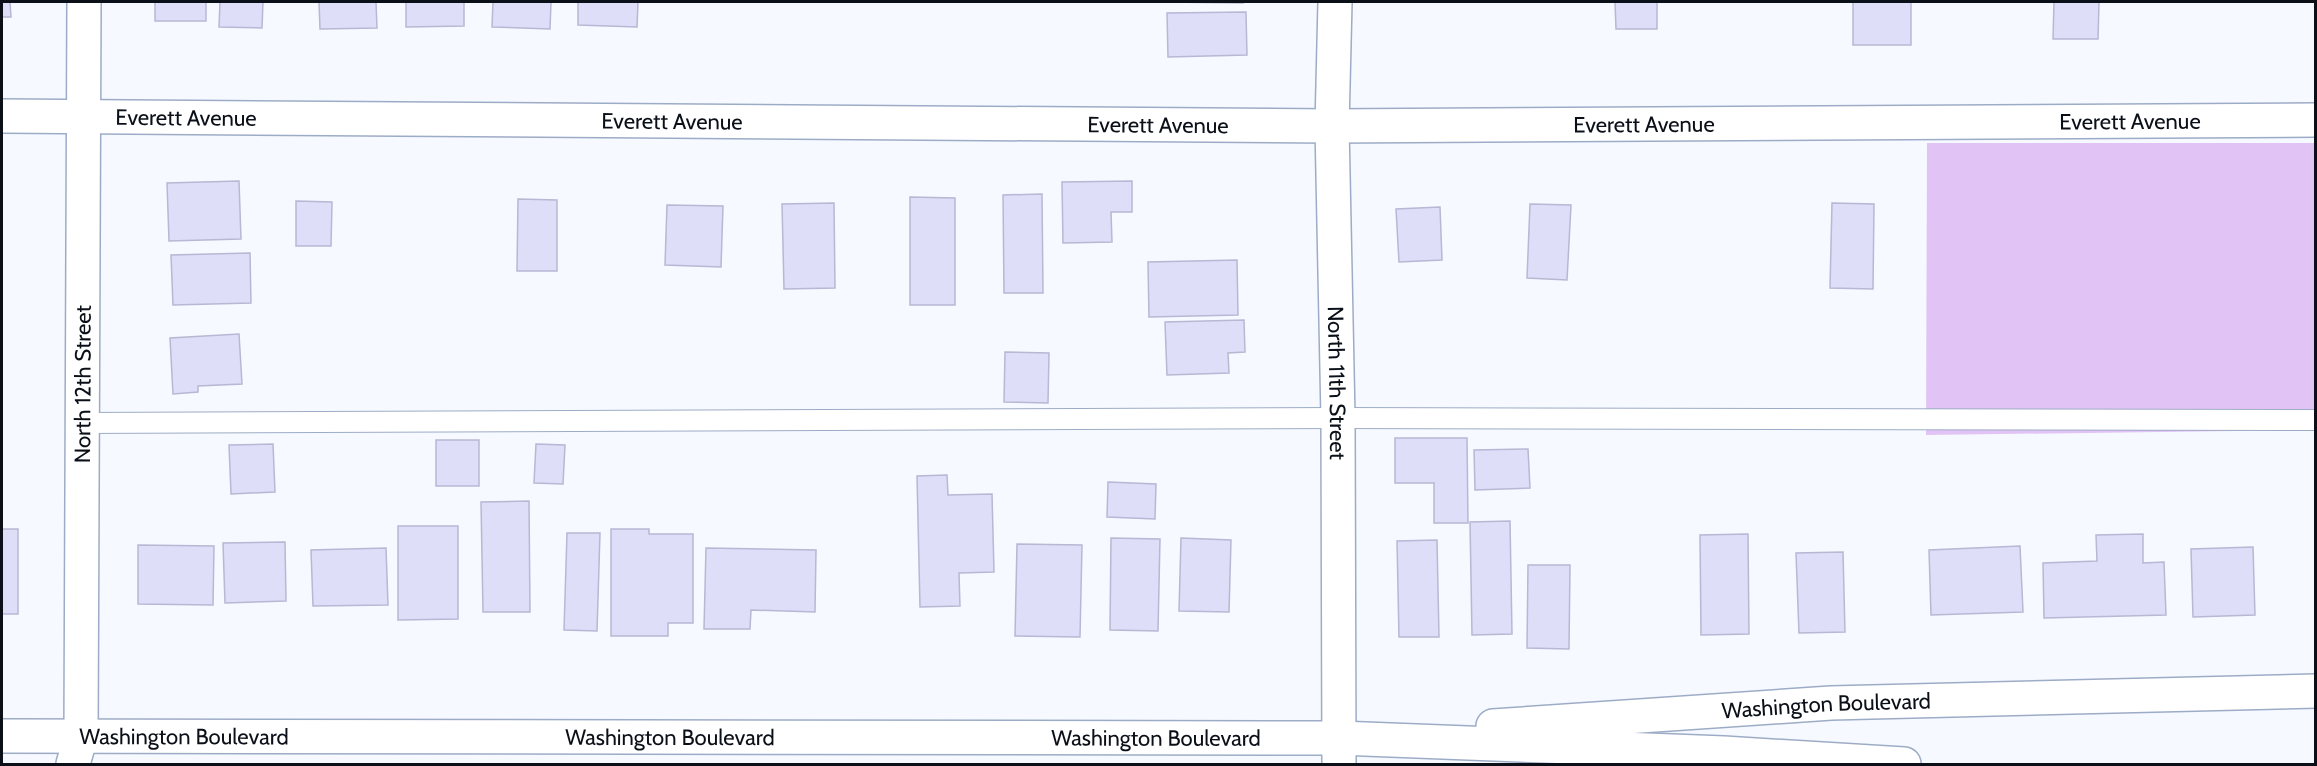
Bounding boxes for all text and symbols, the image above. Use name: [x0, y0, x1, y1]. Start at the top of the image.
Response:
street label: Everett Avenue: [115, 104, 257, 132]
street label: Everett Avenue: [601, 108, 743, 136]
street label: Everett Avenue: [2059, 108, 2201, 136]
street label: Everett Avenue: [1087, 111, 1229, 139]
street label: Everett Avenue: [1573, 111, 1715, 139]
street label: North 12th Street: [69, 304, 97, 463]
street label: North 11th Street: [1322, 306, 1351, 460]
street label: Washington Boulevard: [1721, 688, 1931, 724]
street label: Washington Boulevard: [79, 723, 289, 750]
street label: Washington Boulevard: [565, 724, 775, 751]
street label: Washington Boulevard: [1051, 725, 1261, 752]

